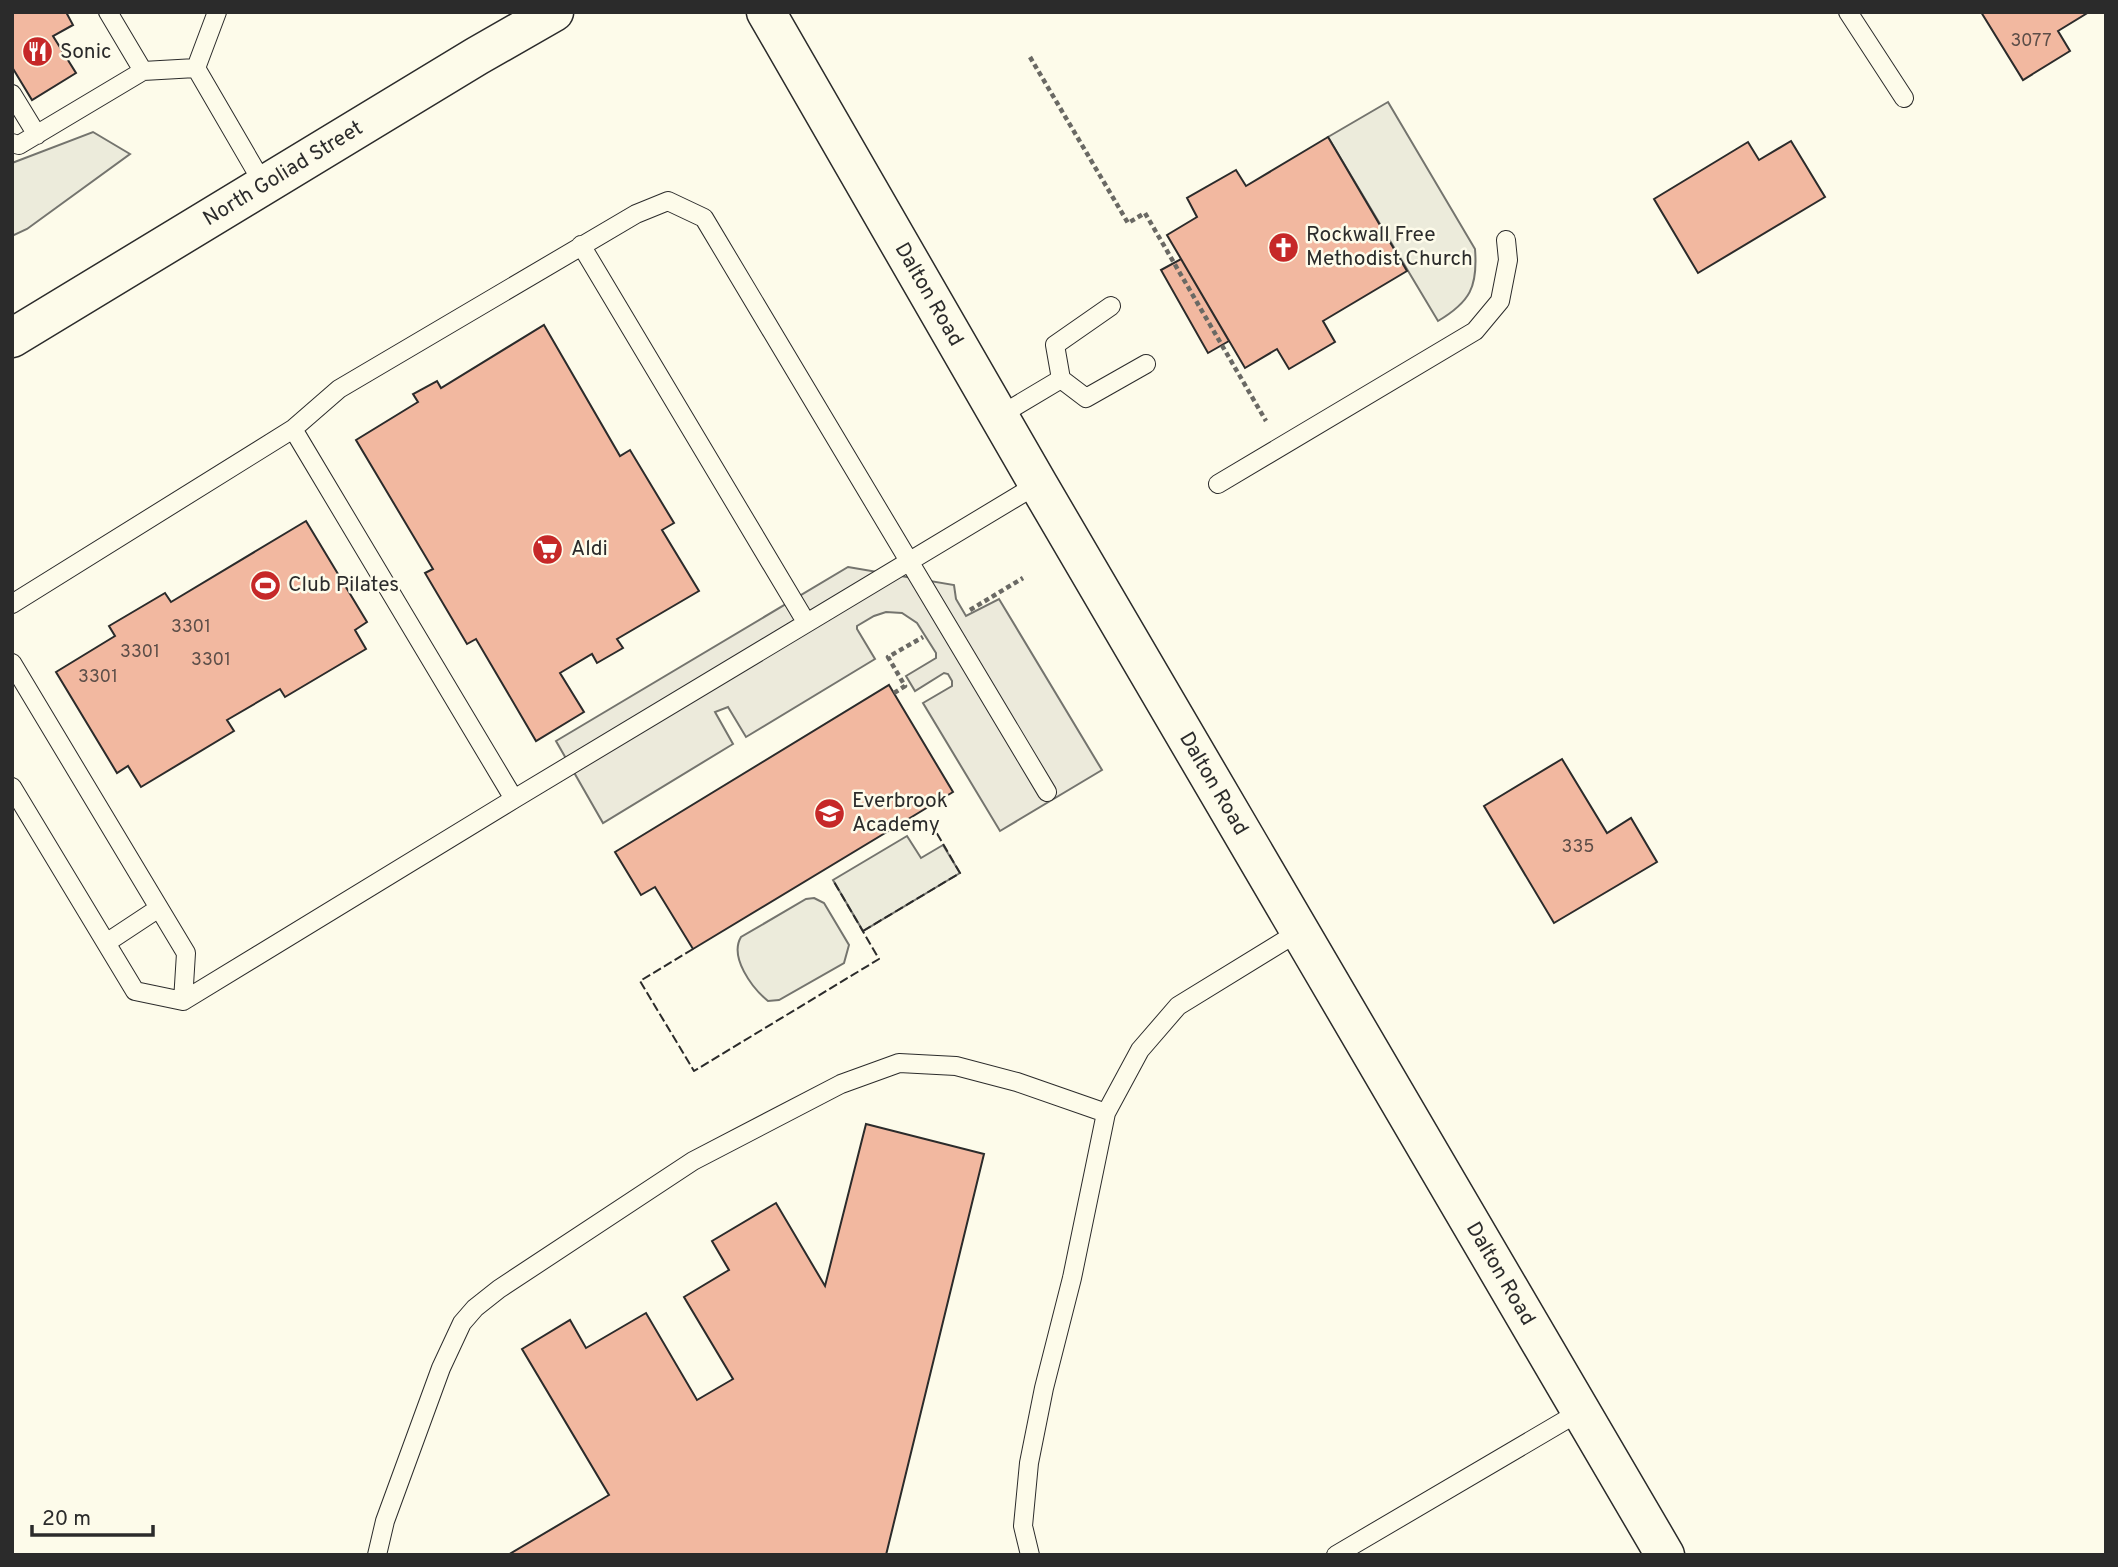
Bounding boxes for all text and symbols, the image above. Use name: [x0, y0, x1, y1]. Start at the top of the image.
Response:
house number: 3077: [2010, 30, 2052, 53]
restaurant icon: Sonic: [20, 35, 54, 69]
place label: Sonic: [60, 39, 111, 66]
street label: North Goliad Street: [198, 115, 368, 232]
place label: Rockwall Free Methodist Church: [1306, 222, 1473, 273]
church icon: Rockwall Free Methodist Church: [1266, 230, 1300, 264]
street label: Dalton Road: [888, 238, 969, 351]
supermarket icon: Aldi: [531, 532, 565, 566]
place label: Aldi: [571, 536, 608, 563]
sports icon: Club Pilates: [248, 568, 282, 602]
place label: Club Pilates: [288, 572, 399, 599]
house number: 3301: [171, 616, 211, 639]
house number: 3301: [120, 641, 160, 664]
house number: 3301: [191, 649, 231, 672]
house number: 3301: [78, 666, 118, 689]
street label: Dalton Road: [1173, 727, 1254, 840]
place label: Everbrook Academy: [852, 788, 948, 839]
school or university icon: Everbrook Academy: [812, 796, 846, 830]
house number: 335: [1562, 836, 1594, 859]
street label: Dalton Road: [1460, 1217, 1541, 1330]
scale bar: [32, 1494, 152, 1538]
text: 20 m: [42, 1506, 91, 1533]

